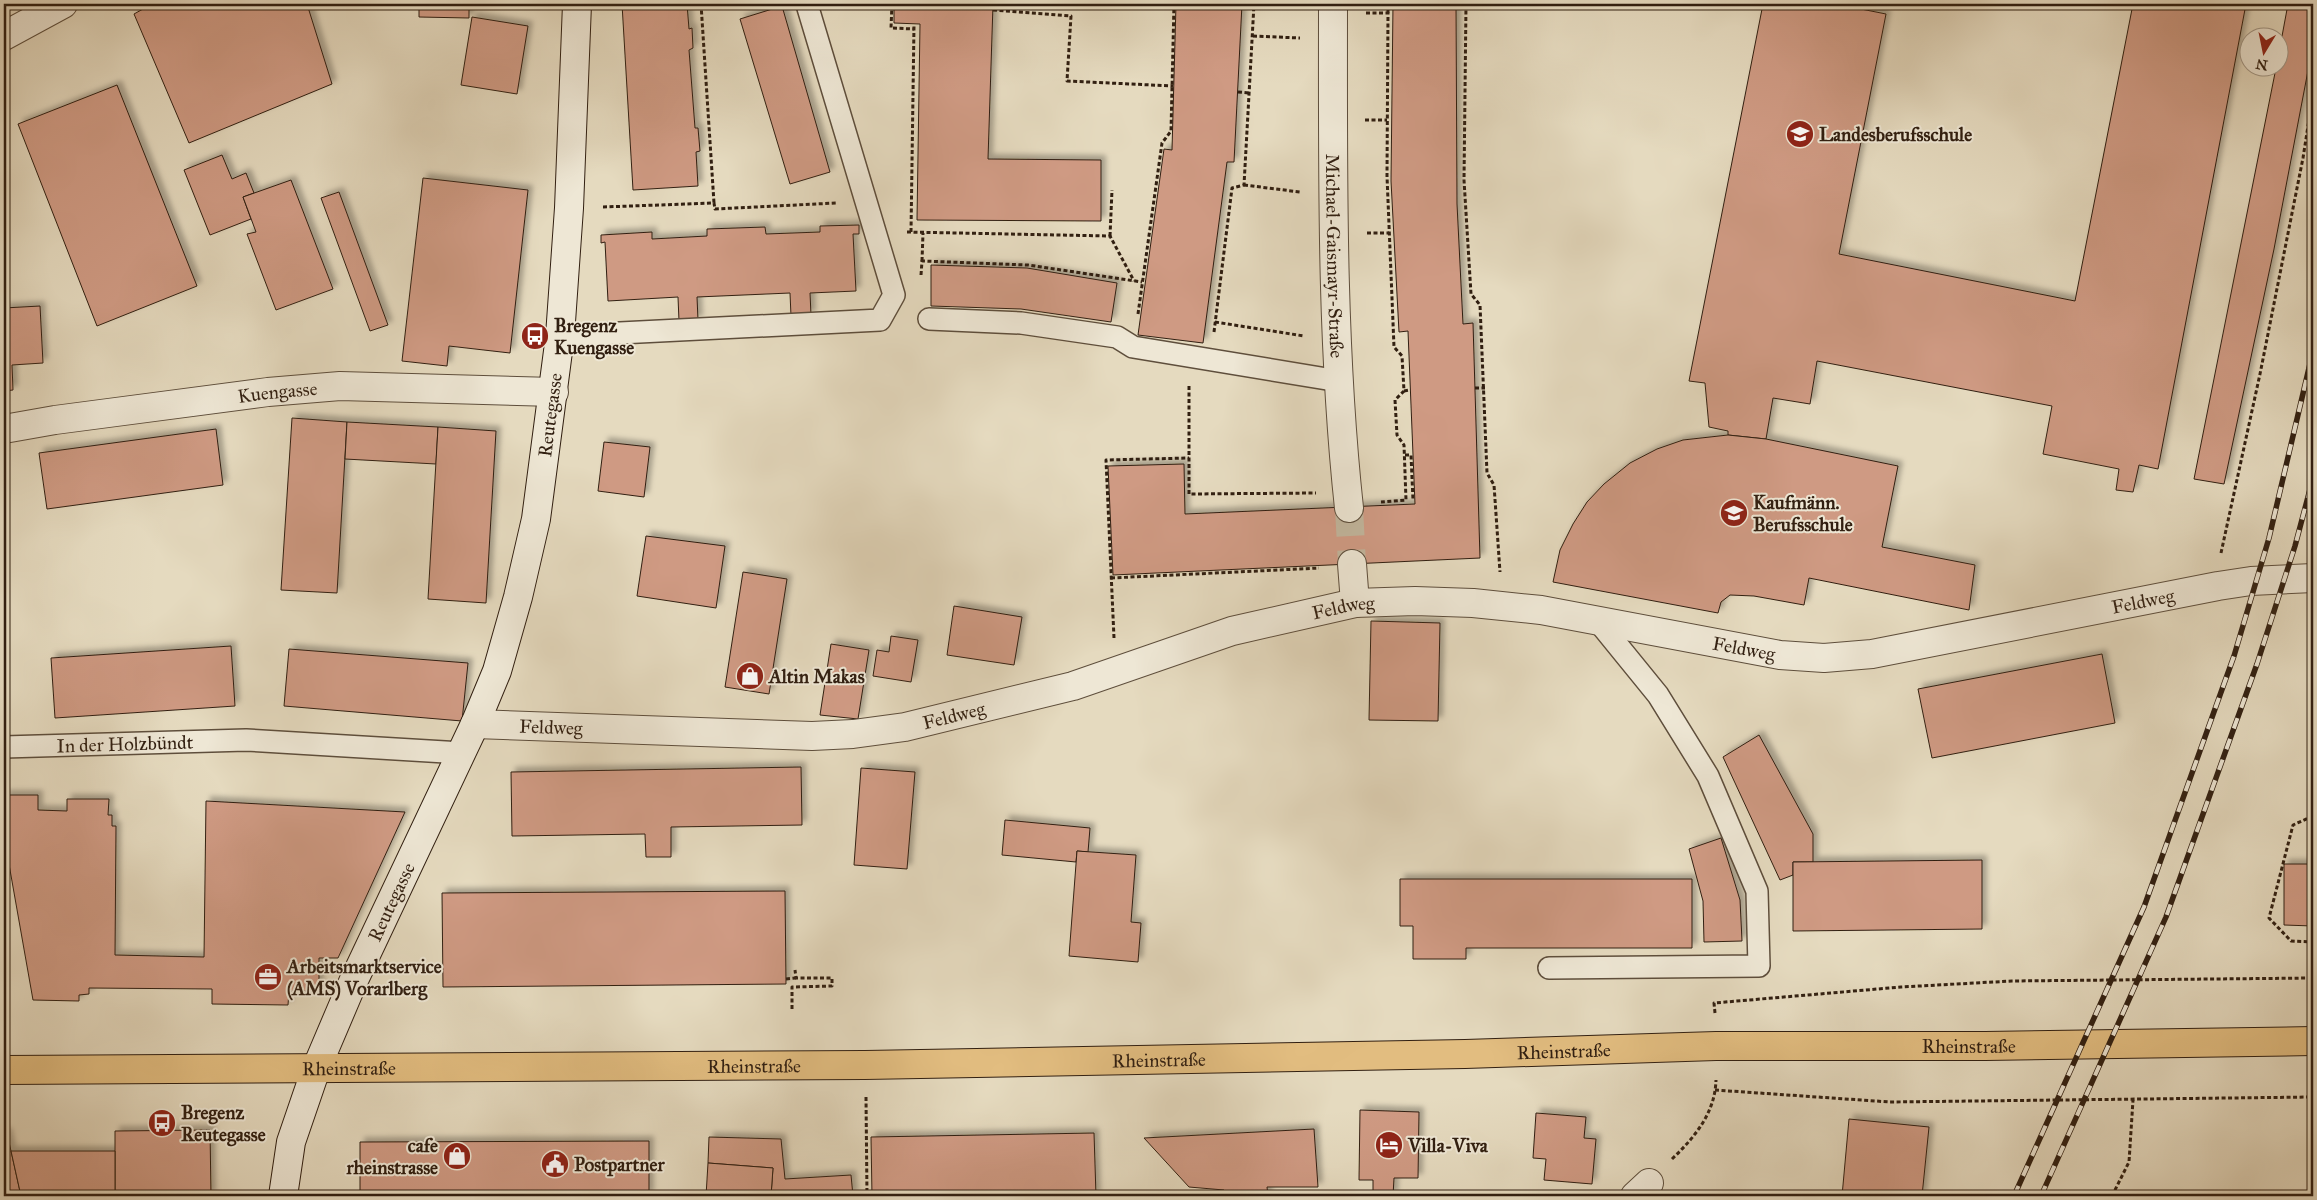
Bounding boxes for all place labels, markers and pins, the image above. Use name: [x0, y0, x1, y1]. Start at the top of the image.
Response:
school or university icon: Landesberufsschule: [1785, 119, 1815, 149]
place label: Landesberufsschule: [1819, 123, 1972, 146]
place label: Bregenz Kuengasse: [554, 314, 634, 360]
bus stop icon: Bregenz Kuengasse: [520, 321, 550, 351]
place label: Kaufmänn. Berufsschule: [1753, 491, 1853, 536]
school or university icon: Kaufmänn. Berufsschule: [1719, 498, 1749, 528]
shop icon: Altin Makas: [735, 661, 765, 691]
place label: Altin Makas: [767, 665, 865, 688]
place label: Arbeitsmarktservice (AMS) Vorarlberg: [285, 955, 442, 1001]
office icon: Arbeitsmarktservice (AMS) Vorarlberg: [253, 962, 283, 992]
place label: Bregenz Reutegasse: [181, 1101, 266, 1147]
bus stop icon: Bregenz Reutegasse: [147, 1108, 177, 1138]
hotel icon: Villa-Viva: [1374, 1130, 1404, 1160]
place label: cafe rheinstrasse: [346, 1134, 438, 1179]
place label: Villa-Viva: [1407, 1134, 1489, 1157]
shop icon: cafe rheinstrasse: [442, 1141, 472, 1171]
public building icon: Postpartner: [540, 1149, 570, 1179]
place label: Postpartner: [574, 1153, 665, 1177]

